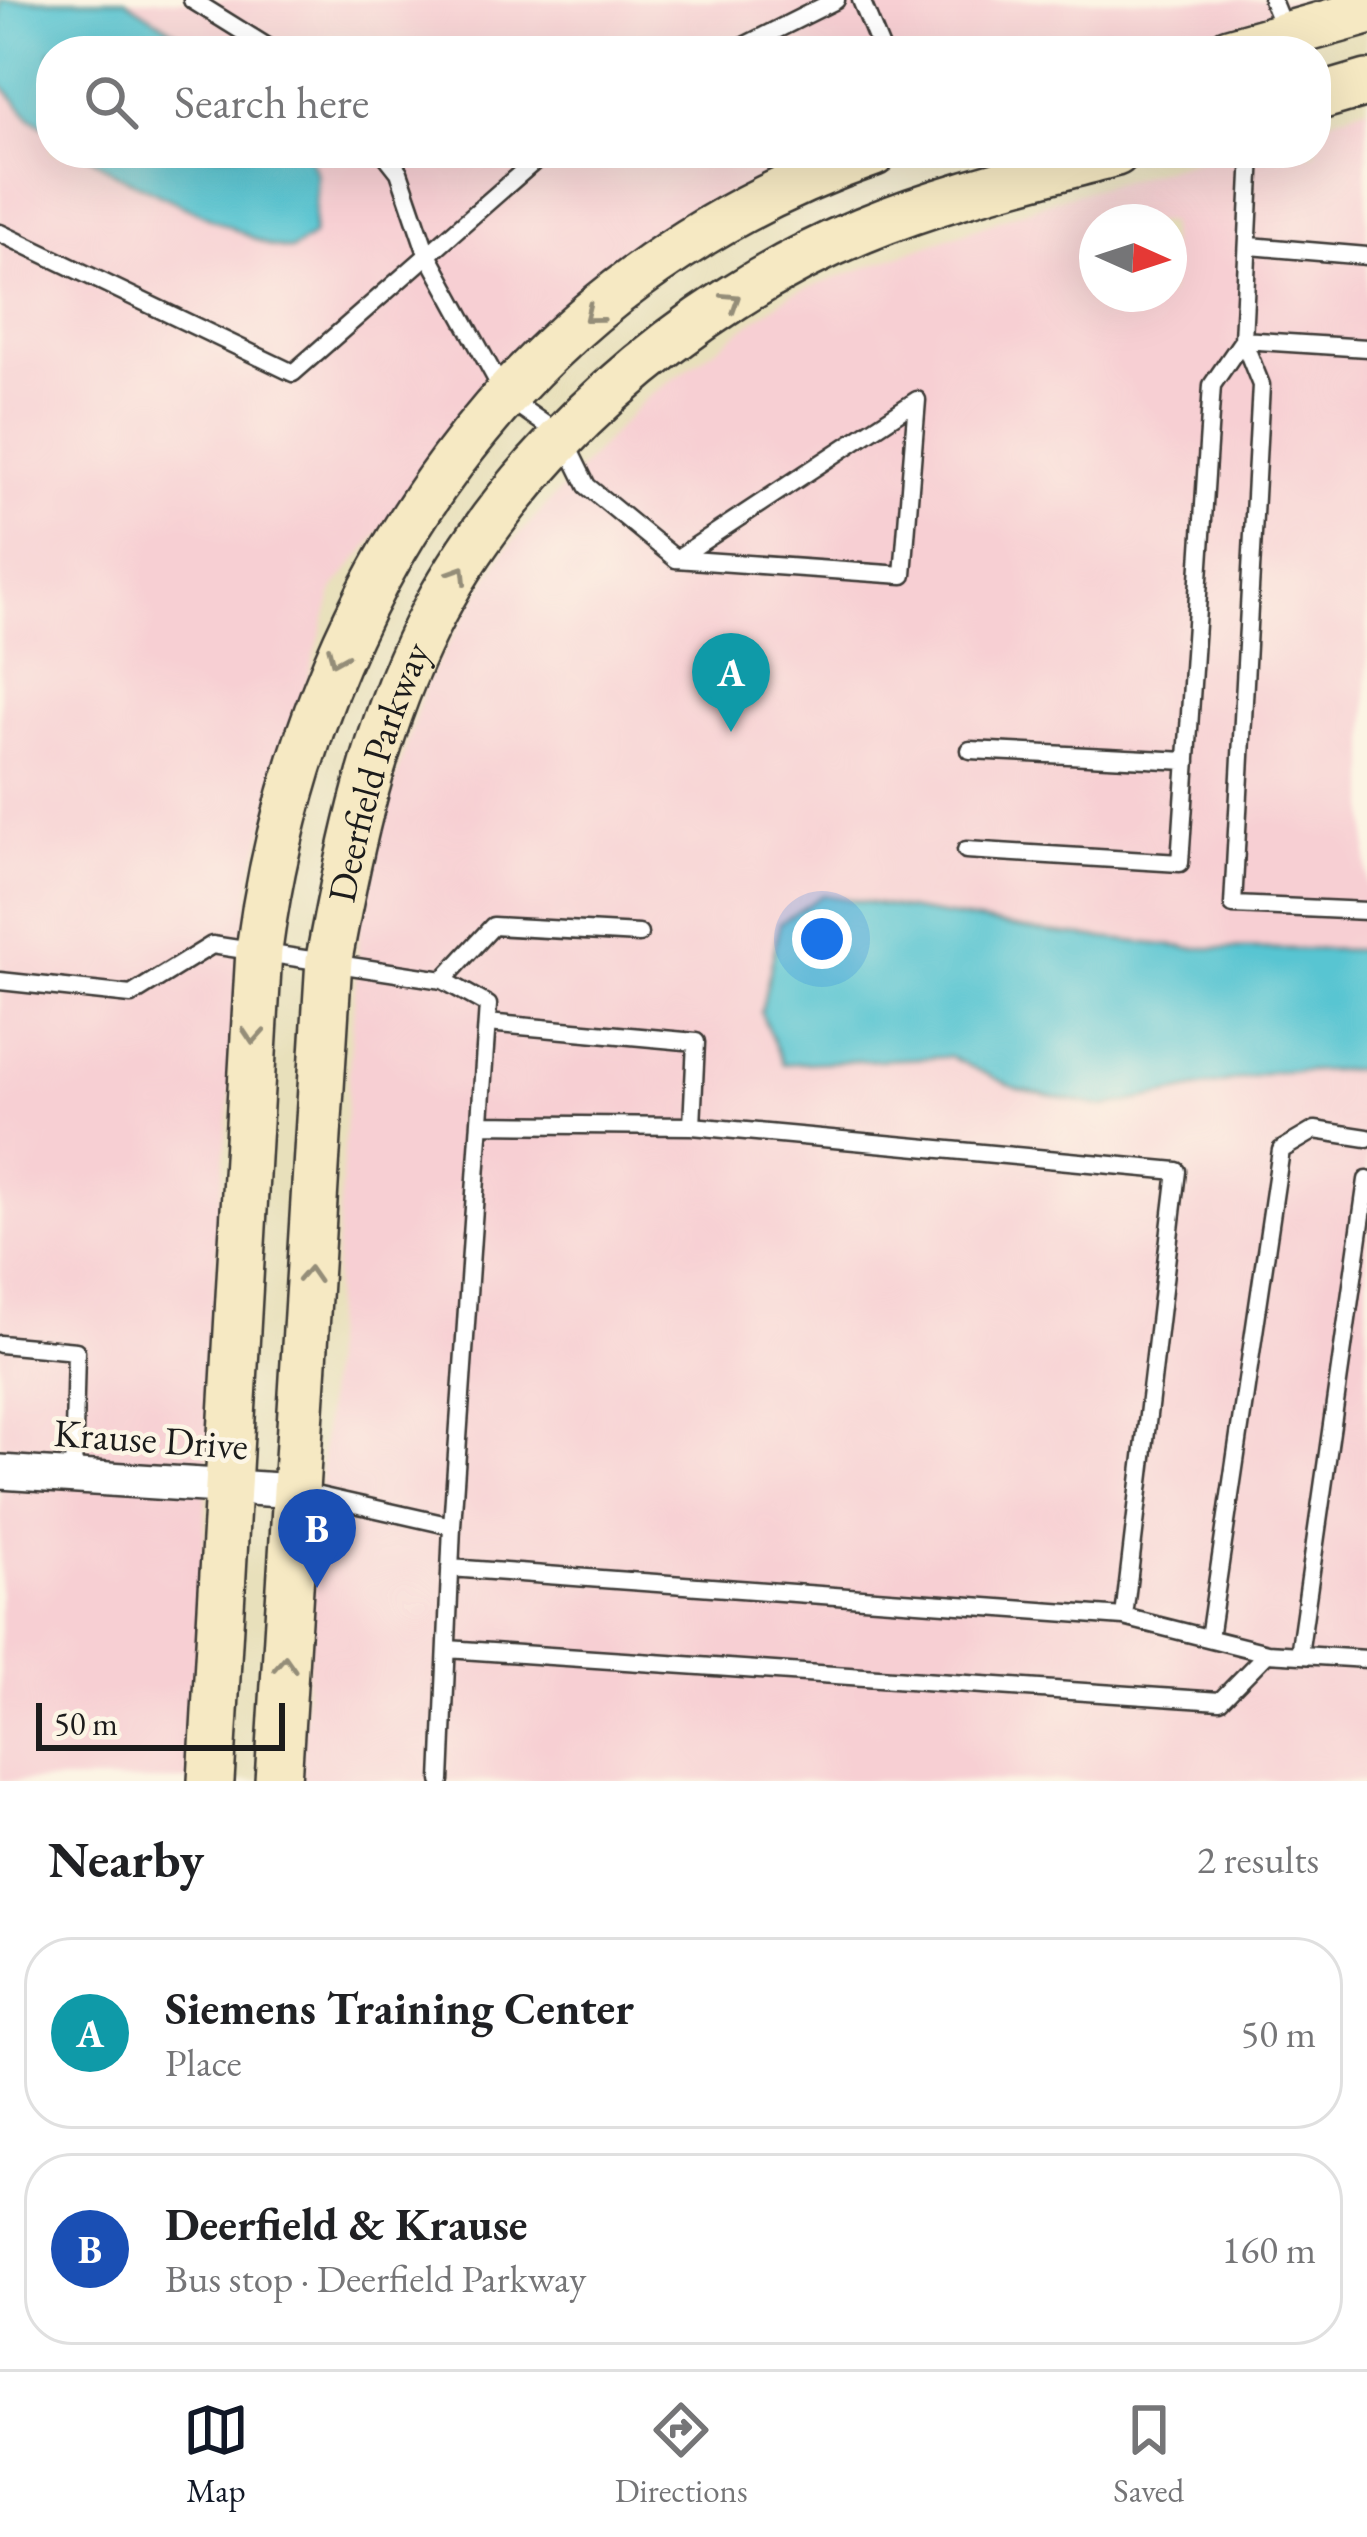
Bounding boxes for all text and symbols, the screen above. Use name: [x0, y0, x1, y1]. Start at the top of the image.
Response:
search box: [36, 36, 1331, 168]
icon: search: [78, 69, 144, 135]
text: Search here: [174, 73, 369, 131]
north arrow: [1079, 204, 1187, 312]
one-way arrow: [719, 293, 741, 315]
one-way arrow: [584, 301, 606, 322]
one-way arrow: [445, 566, 467, 588]
street label: Deerfield Parkway: [315, 633, 441, 907]
pin: A: [692, 633, 770, 732]
one-way arrow: [326, 646, 350, 667]
your location: [792, 909, 852, 969]
one-way arrow: [241, 1027, 267, 1046]
one-way arrow: [295, 1265, 321, 1284]
street label: Krause Drive: [52, 1407, 250, 1471]
pin: B: [278, 1489, 356, 1588]
one-way arrow: [272, 1654, 298, 1673]
scale bar: [36, 1697, 285, 1750]
text: 50 m: [54, 1702, 118, 1745]
text: Nearby: [48, 1826, 204, 1892]
text: 2 results: [1197, 1834, 1319, 1885]
text: Siemens Training Center: [165, 1979, 634, 2037]
text: A: [76, 2008, 104, 2059]
text: 50 m: [1240, 2008, 1316, 2059]
text: Place: [165, 2037, 242, 2088]
text: Deerfield & Krause: [165, 2195, 528, 2253]
text: B: [78, 2224, 102, 2275]
text: 160 m: [1222, 2224, 1316, 2275]
text: Bus stop · Deerfield Parkway: [165, 2253, 586, 2304]
tab: Map: [183, 2397, 249, 2512]
tab: Directions: [615, 2397, 748, 2512]
tab: Saved: [1113, 2397, 1184, 2512]

